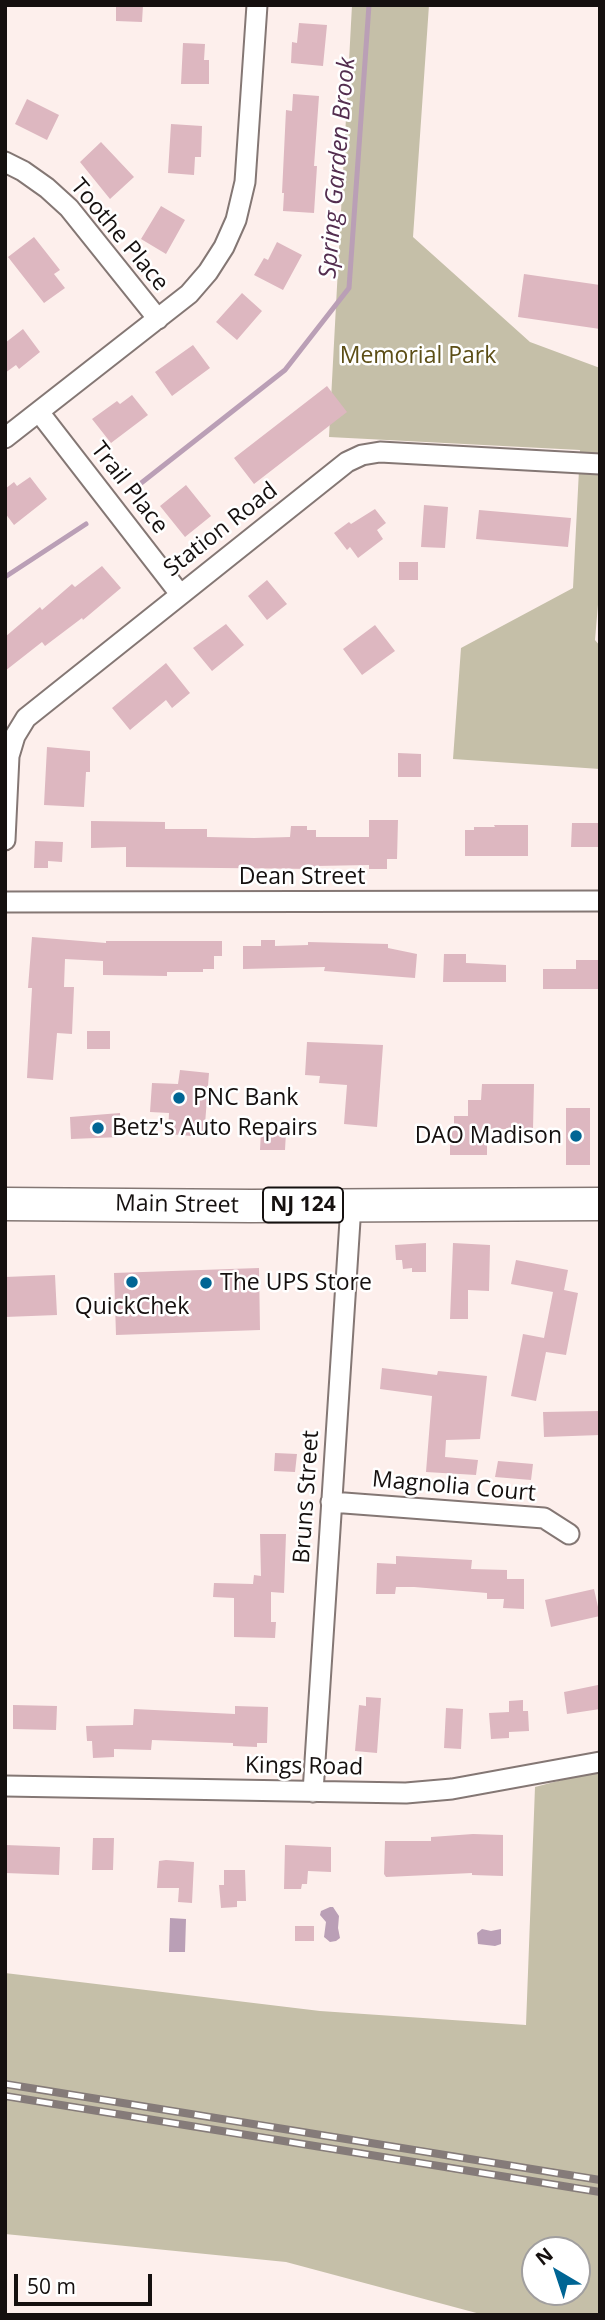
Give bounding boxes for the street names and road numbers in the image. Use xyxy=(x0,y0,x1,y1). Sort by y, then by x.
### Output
street label: Toothe Place xyxy=(64,173,174,297)
street label: Trail Place xyxy=(85,437,173,539)
street label: Station Road xyxy=(159,477,283,583)
street label: Dean Street xyxy=(239,863,365,891)
road number: NJ 124 xyxy=(263,1188,343,1222)
street label: Main Street xyxy=(115,1190,239,1220)
street label: Bruns Street xyxy=(289,1429,325,1565)
street label: Magnolia Court xyxy=(371,1466,537,1508)
street label: Kings Road xyxy=(245,1752,363,1782)

